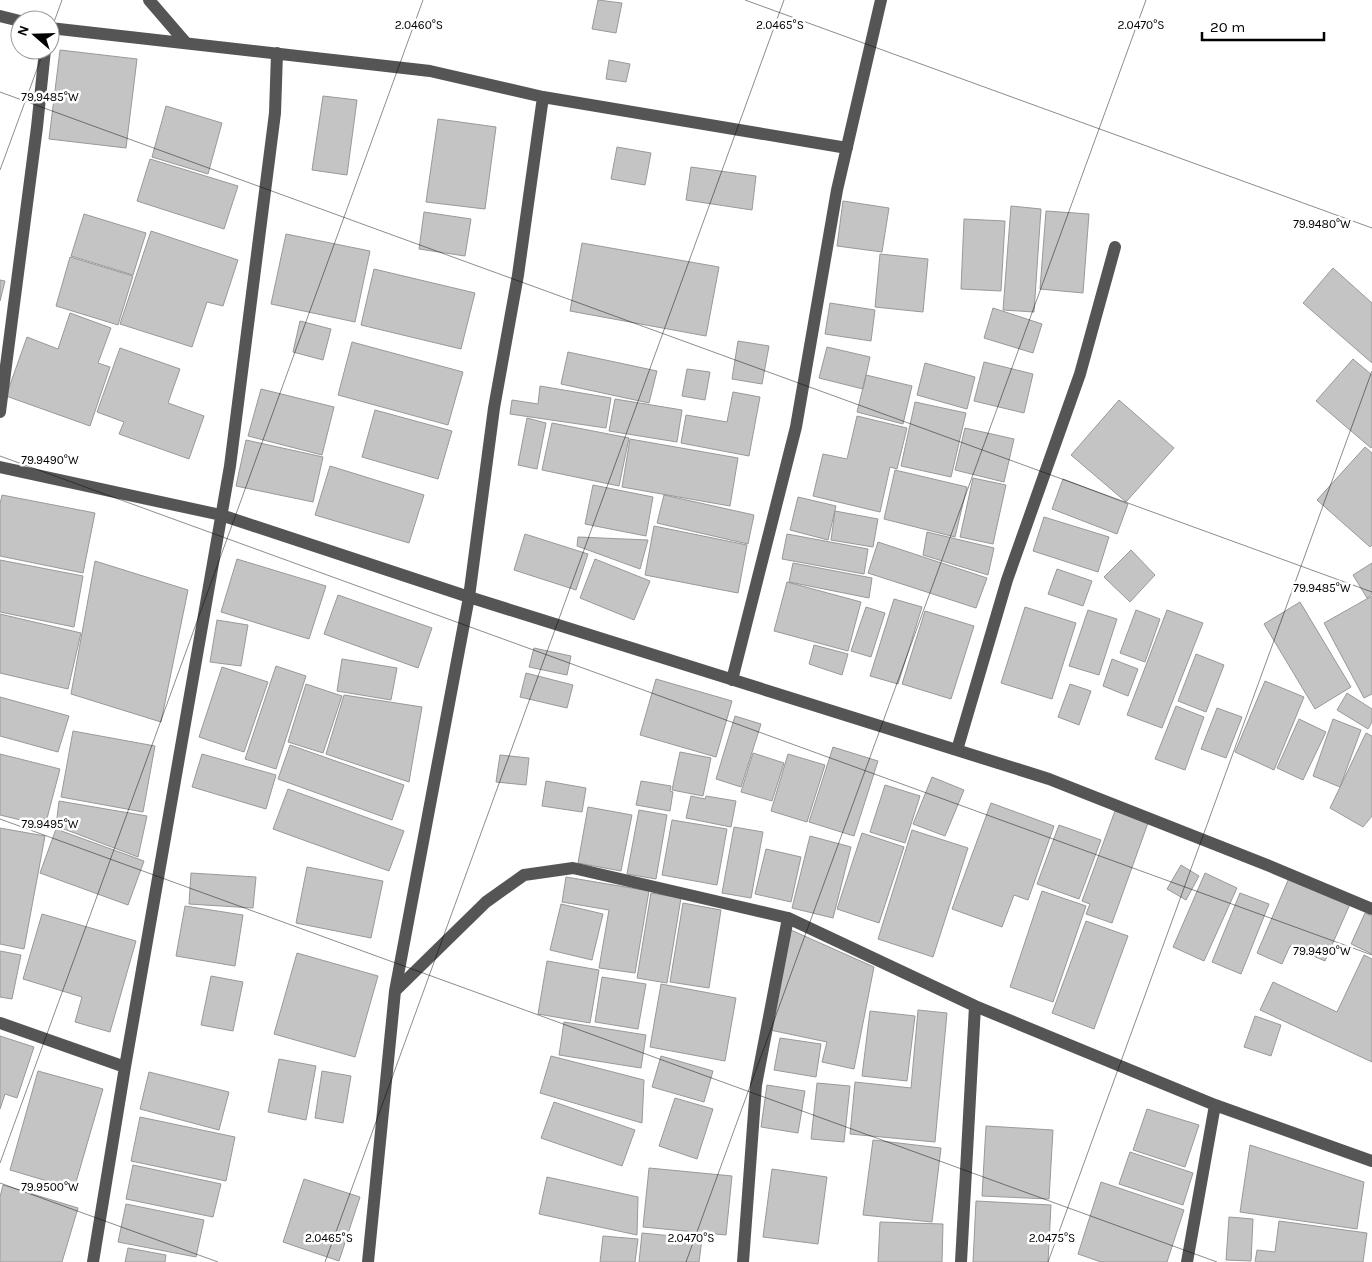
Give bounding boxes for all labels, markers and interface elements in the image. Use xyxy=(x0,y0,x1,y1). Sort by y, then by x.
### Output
north arrow xyxy=(10,10,60,60)
scale bar xyxy=(1202,10,1324,42)
text: 2.0460°S xyxy=(395,18,443,32)
text: 2.0465°S xyxy=(756,18,804,32)
text: 2.0470°S xyxy=(1117,18,1165,32)
text: 20 m xyxy=(1210,18,1245,36)
text: N xyxy=(14,23,33,38)
text: 79.9485°W xyxy=(21,90,79,104)
text: 79.9480°W xyxy=(1293,217,1351,231)
text: 79.9490°W xyxy=(21,453,79,467)
text: 79.9485°W xyxy=(1293,581,1351,595)
text: 79.9495°W xyxy=(22,817,79,831)
text: 79.9490°W xyxy=(1293,944,1351,958)
text: 79.9500°W xyxy=(21,1180,79,1194)
text: 2.0465°S xyxy=(305,1231,353,1245)
text: 2.0470°S xyxy=(667,1231,715,1245)
text: 2.0475°S xyxy=(1029,1231,1075,1245)

